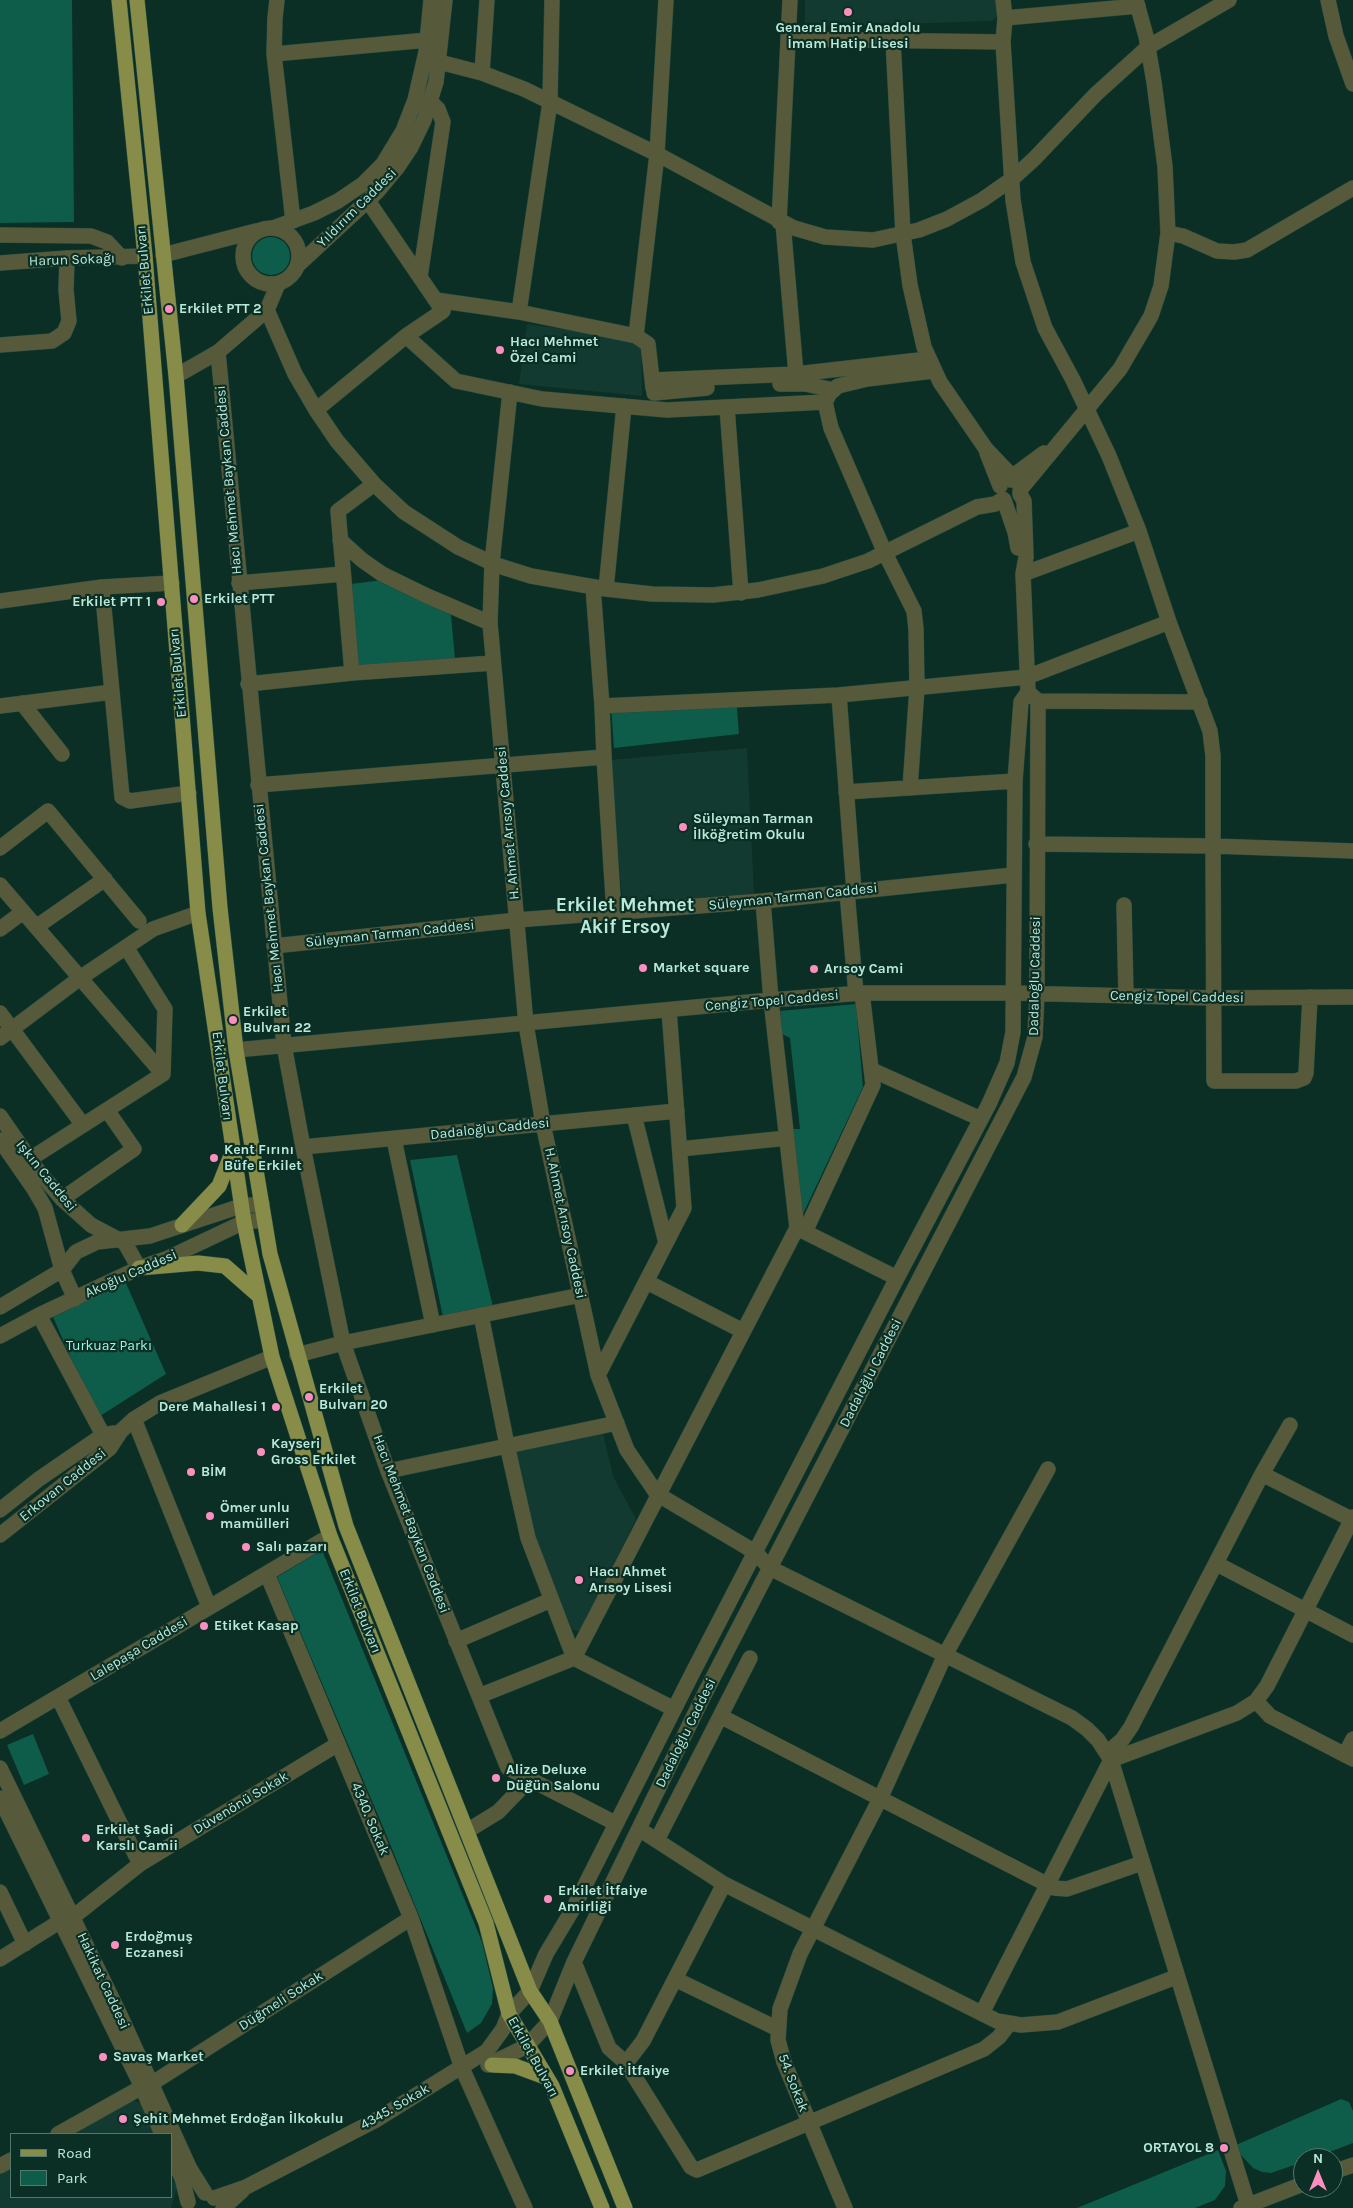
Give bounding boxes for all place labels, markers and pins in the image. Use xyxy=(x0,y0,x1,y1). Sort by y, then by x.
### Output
marker: General Emir Anadolu İmam Hatip Lisesi xyxy=(842,6,854,18)
place label: General Emir Anadolu İmam Hatip Lisesi xyxy=(776,20,920,52)
place label: Erkilet PTT 2 xyxy=(179,301,261,317)
marker: Erkilet PTT 2 xyxy=(163,303,175,315)
place label: Hacı Mehmet Özel Cami xyxy=(510,334,598,367)
marker: Hacı Mehmet Özel Cami xyxy=(494,344,506,356)
place label: Erkilet PTT xyxy=(204,591,274,607)
marker: Erkilet PTT xyxy=(188,593,200,605)
place label: Erkilet PTT 1 xyxy=(72,594,151,610)
marker: Erkilet PTT 1 xyxy=(155,596,167,608)
place label: Süleyman Tarman İlköğretim Okulu xyxy=(693,811,813,844)
marker: Süleyman Tarman İlköğretim Okulu xyxy=(677,821,689,833)
place label: Market square xyxy=(653,960,750,976)
place label: Arısoy Cami xyxy=(824,961,904,977)
marker: Market square xyxy=(637,962,649,974)
marker: Arısoy Cami xyxy=(808,963,820,975)
place label: Erkilet Bulvarı 22 xyxy=(243,1004,311,1036)
marker: Erkilet Bulvarı 22 xyxy=(227,1014,239,1026)
place label: Kent Fırını Büfe Erkilet xyxy=(224,1142,302,1174)
marker: Kent Fırını Büfe Erkilet xyxy=(208,1152,220,1164)
place label: Erkilet Bulvarı 20 xyxy=(319,1381,388,1414)
marker: Erkilet Bulvarı 20 xyxy=(303,1391,315,1403)
place label: Dere Mahallesi 1 xyxy=(159,1399,266,1415)
marker: Dere Mahallesi 1 xyxy=(270,1401,282,1413)
place label: Kayseri Gross Erkilet xyxy=(271,1436,356,1468)
marker: Kayseri Gross Erkilet xyxy=(255,1446,267,1458)
place label: BİM xyxy=(201,1464,227,1480)
marker: BİM xyxy=(185,1466,197,1478)
place label: Ömer unlu mamülleri xyxy=(220,1500,290,1532)
marker: Ömer unlu mamülleri xyxy=(204,1510,216,1522)
place label: Salı pazarı xyxy=(256,1539,327,1555)
marker: Salı pazarı xyxy=(240,1541,252,1553)
place label: Hacı Ahmet Arısoy Lisesi xyxy=(589,1564,672,1596)
marker: Hacı Ahmet Arısoy Lisesi xyxy=(573,1574,585,1586)
place label: Etiket Kasap xyxy=(214,1618,299,1634)
marker: Etiket Kasap xyxy=(198,1620,210,1632)
place label: Alize Deluxe Düğün Salonu xyxy=(506,1762,600,1794)
marker: Alize Deluxe Düğün Salonu xyxy=(490,1772,502,1784)
place label: Erkilet Şadi Karslı Camii xyxy=(96,1822,178,1854)
marker: Erkilet Şadi Karslı Camii xyxy=(80,1832,92,1844)
place label: Erkilet İtfaiye Amirliği xyxy=(558,1883,648,1915)
marker: Erkilet İtfaiye Amirliği xyxy=(542,1893,554,1905)
place label: Erdoğmuş Eczanesi xyxy=(125,1929,193,1961)
marker: Erdoğmuş Eczanesi xyxy=(109,1939,121,1951)
place label: Savaş Market xyxy=(113,2049,204,2065)
marker: Savaş Market xyxy=(97,2051,109,2063)
place label: Erkilet İtfaiye xyxy=(580,2063,670,2079)
marker: Erkilet İtfaiye xyxy=(564,2065,576,2077)
place label: Şehit Mehmet Erdoğan İlkokulu xyxy=(133,2111,344,2127)
marker: Şehit Mehmet Erdoğan İlkokulu xyxy=(117,2113,129,2125)
place label: ORTAYOL 8 xyxy=(1143,2140,1214,2156)
marker: ORTAYOL 8 xyxy=(1218,2142,1230,2154)

